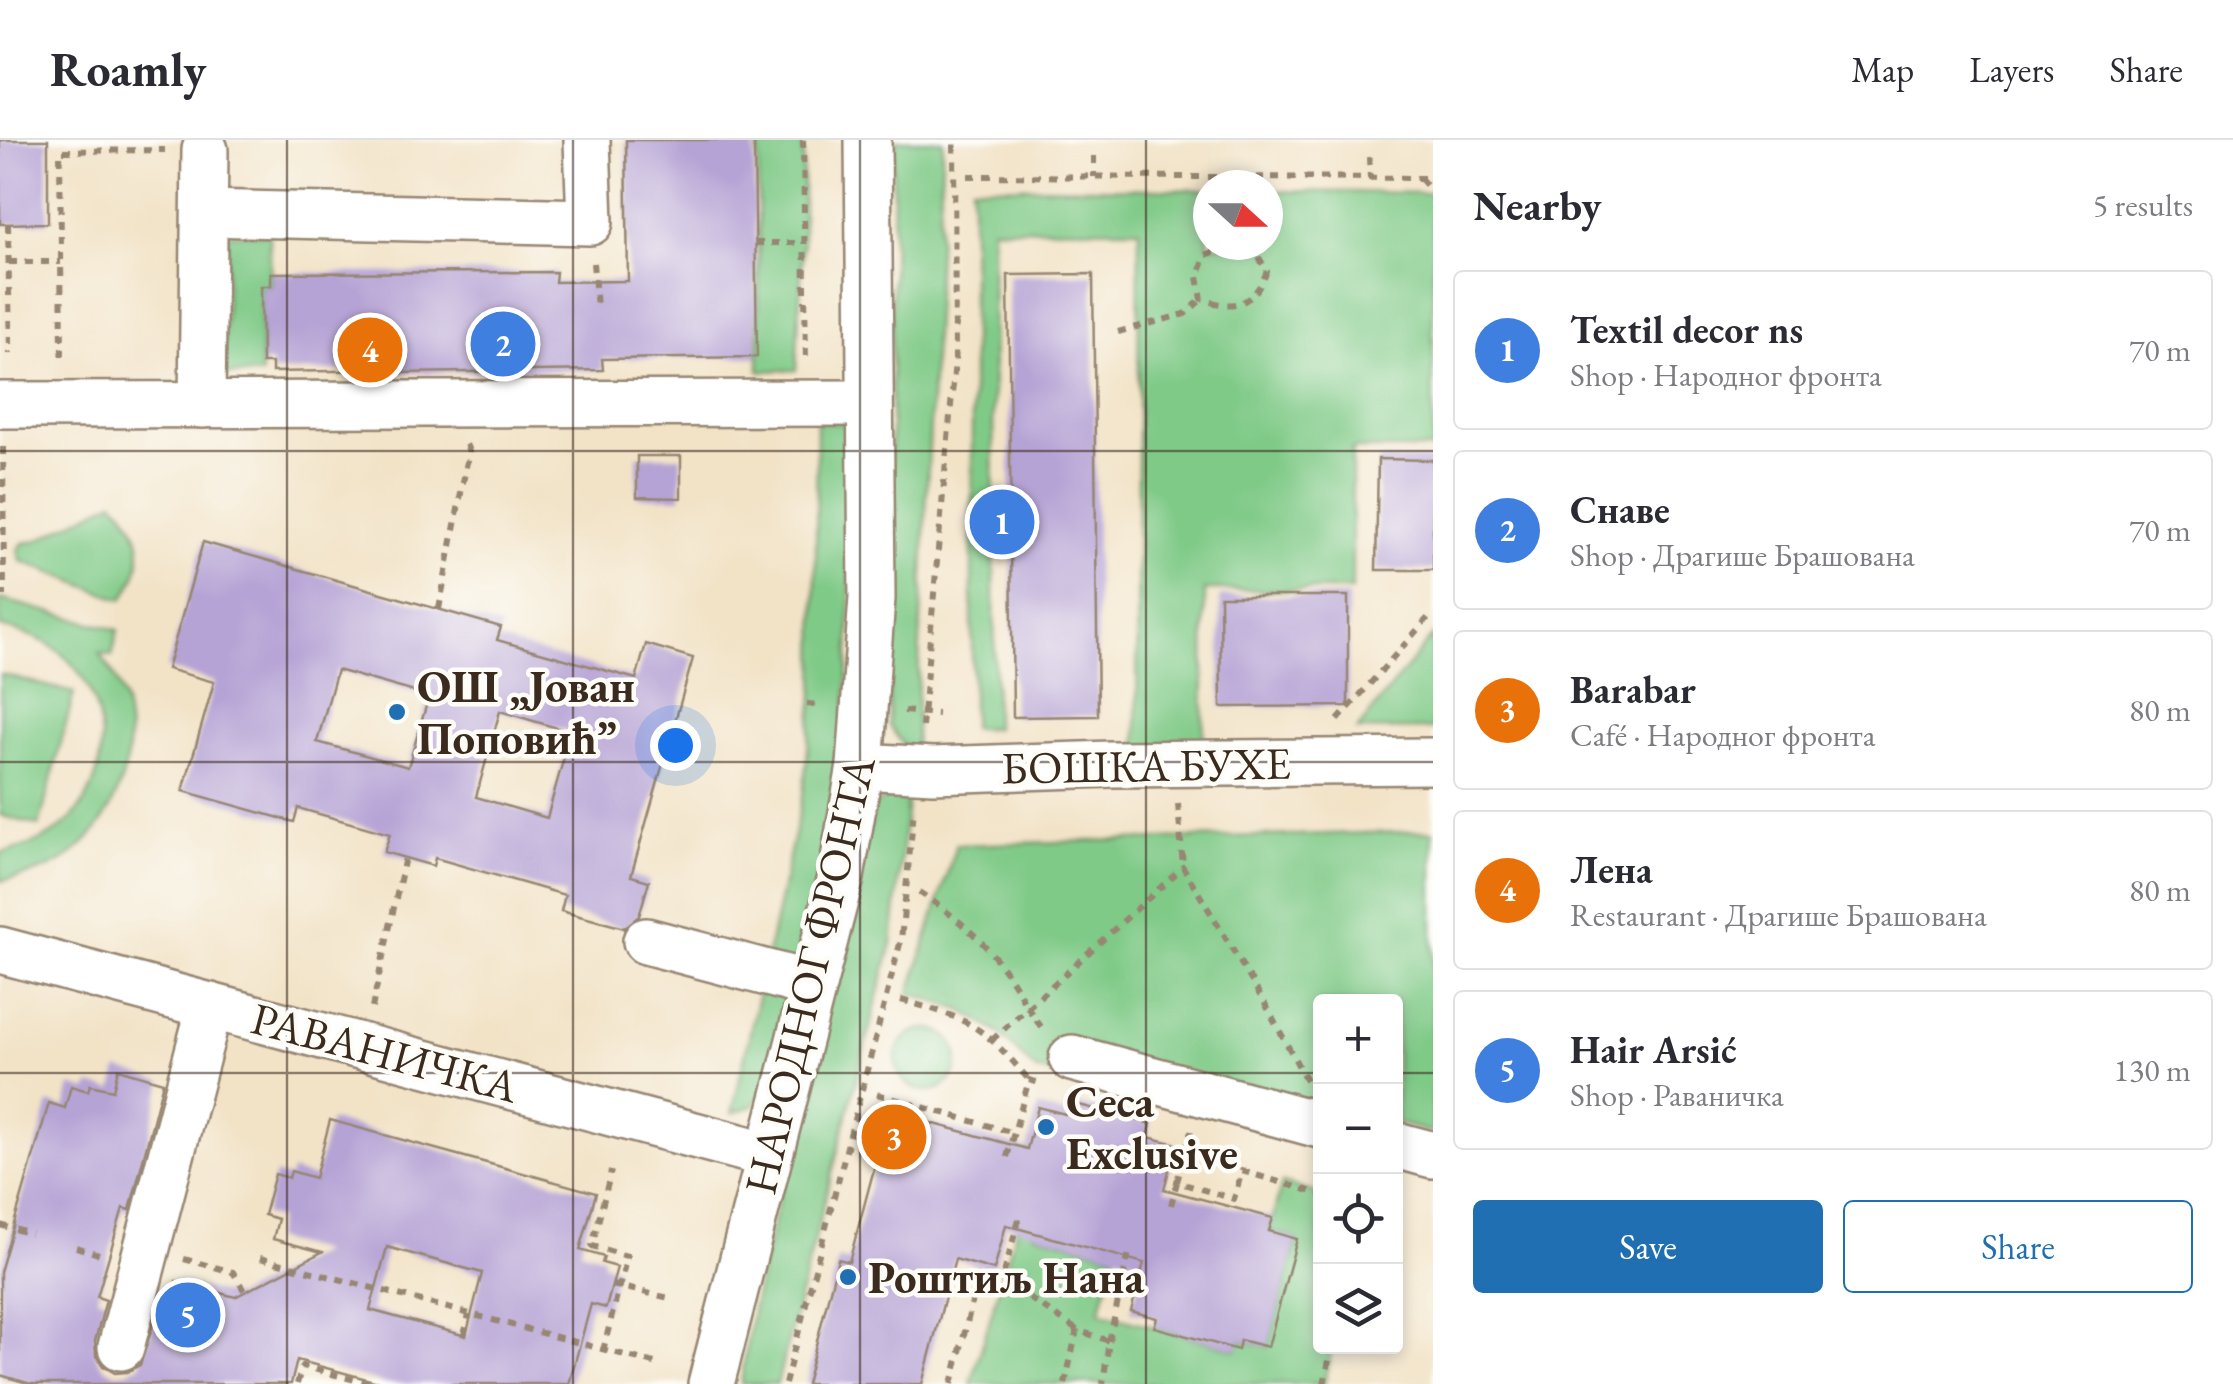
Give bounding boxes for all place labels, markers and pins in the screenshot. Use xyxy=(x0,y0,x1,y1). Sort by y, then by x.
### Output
pin: 2 xyxy=(470,306,536,382)
pin: 4 xyxy=(338,312,402,388)
pin: 1 xyxy=(970,484,1034,560)
place label: ОШ „Јован Поповић” xyxy=(417,657,635,767)
marker: ОШ „Јован Поповић” xyxy=(386,701,408,723)
place label: Ceca Exclusive xyxy=(1066,1072,1238,1182)
pin: 3 xyxy=(862,1100,926,1174)
marker: Ceca Exclusive xyxy=(1035,1116,1057,1138)
place label: Роштиљ Нана xyxy=(868,1248,1144,1306)
marker: Роштиљ Нана xyxy=(837,1266,859,1288)
pin: 5 xyxy=(156,1278,220,1352)

